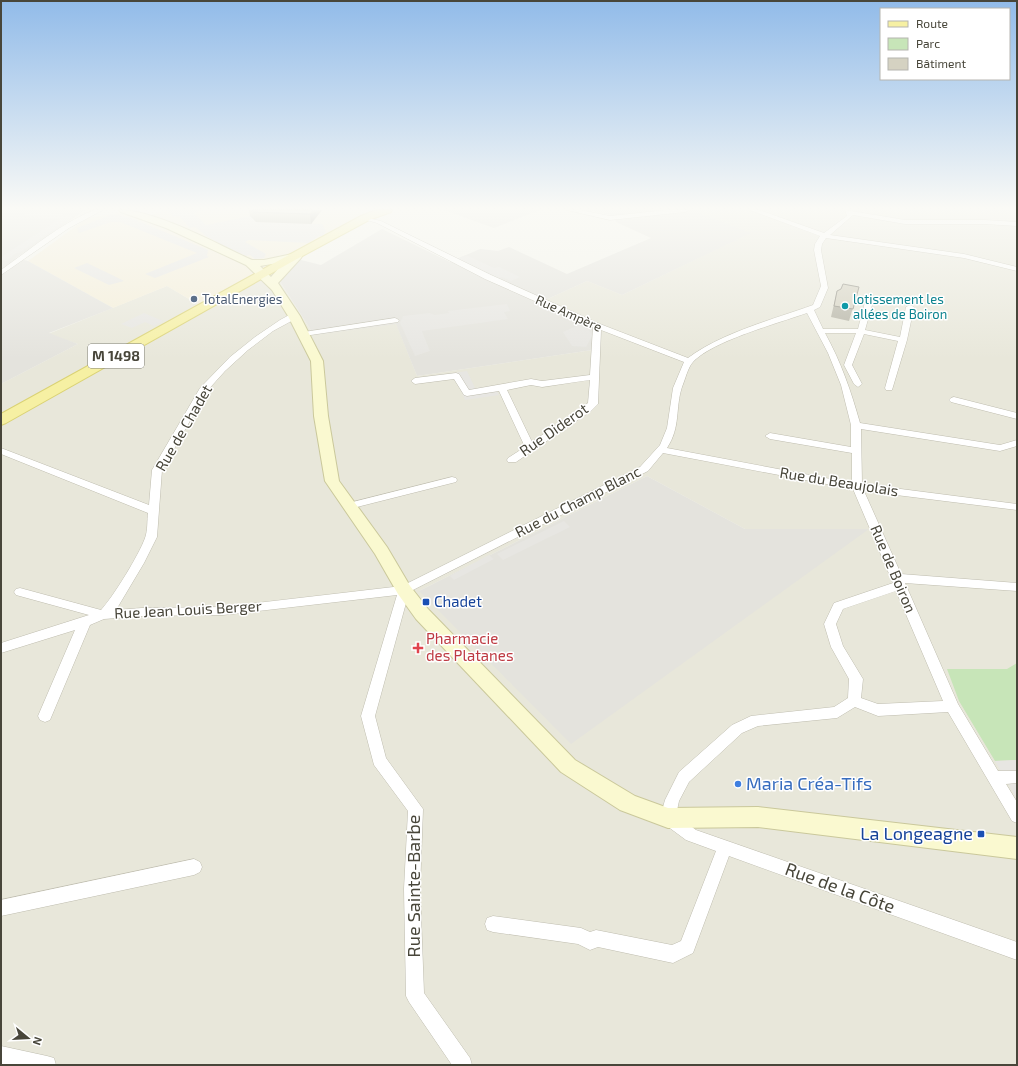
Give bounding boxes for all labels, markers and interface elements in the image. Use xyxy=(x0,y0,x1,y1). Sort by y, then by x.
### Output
legend xyxy=(880,8,1010,80)
text: Route xyxy=(916,16,948,30)
text: Parc xyxy=(916,36,940,50)
text: Bâtiment xyxy=(916,56,967,70)
place label: TotalEnergies xyxy=(202,291,282,307)
street label: Rue Ampère xyxy=(533,291,605,335)
place label: lotissement les allées de Boiron xyxy=(853,291,947,322)
marker: TotalEnergies xyxy=(189,294,199,304)
marker: lotissement les allées de Boiron xyxy=(840,301,850,311)
road number: M 1498 xyxy=(88,344,144,368)
street label: Rue de Chadet xyxy=(151,381,215,474)
street label: Rue Diderot xyxy=(516,399,591,459)
street label: Rue du Champ Blanc xyxy=(512,462,643,541)
street label: Rue du Beaujolais xyxy=(778,463,900,500)
street label: Rue de Boiron xyxy=(867,522,921,615)
place label: Chadet xyxy=(434,592,482,610)
street label: Rue Jean Louis Berger xyxy=(114,596,262,622)
marker: Chadet xyxy=(421,597,431,607)
place label: Pharmacie des Platanes xyxy=(426,629,514,664)
marker: Pharmacie des Platanes xyxy=(413,643,423,653)
place label: Maria Créa-Tifs xyxy=(746,772,872,794)
marker: Maria Créa-Tifs xyxy=(733,779,743,789)
street label: Rue Sainte-Barbe xyxy=(402,815,424,957)
place label: La Longeagne xyxy=(860,822,973,844)
marker: La Longeagne xyxy=(976,829,986,839)
street label: Rue de la Côte xyxy=(782,857,898,917)
north arrow xyxy=(8,1018,48,1058)
text: N xyxy=(31,1035,45,1047)

